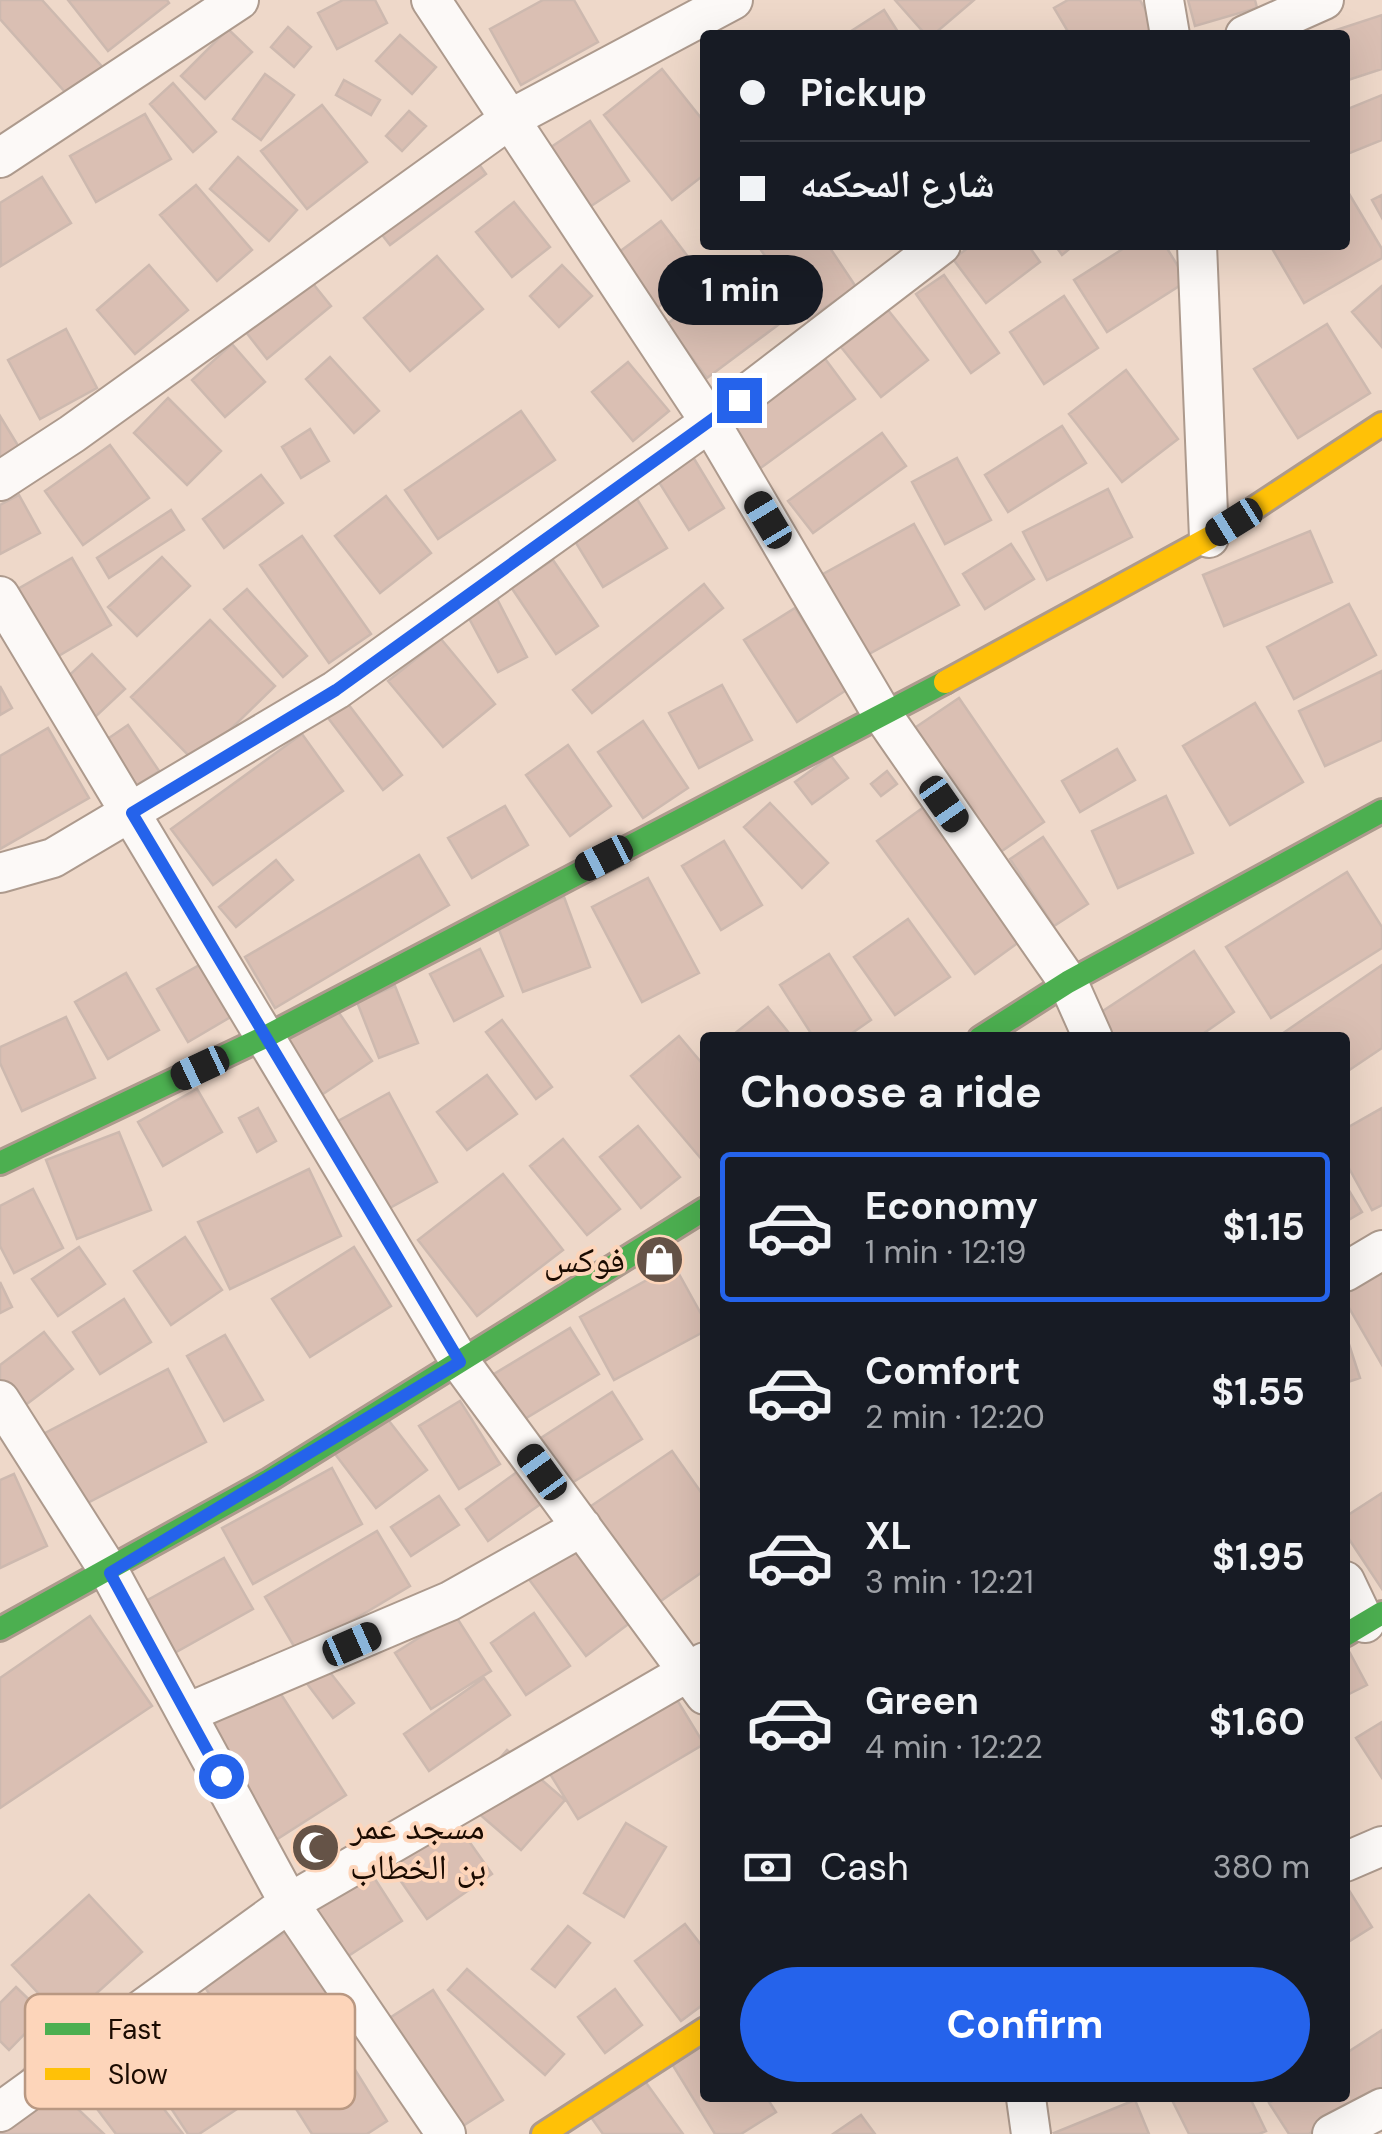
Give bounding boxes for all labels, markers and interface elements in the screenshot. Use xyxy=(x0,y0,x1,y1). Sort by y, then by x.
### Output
text: Pickup xyxy=(800,68,927,118)
text: شارع المحكمه xyxy=(800,159,995,209)
callout: 1 min xyxy=(656,255,822,325)
text: 1 min xyxy=(702,269,779,311)
route end xyxy=(717,378,762,423)
car xyxy=(740,487,796,553)
car xyxy=(1201,493,1267,551)
car xyxy=(915,771,973,837)
car xyxy=(570,831,638,885)
car xyxy=(166,1042,234,1094)
text: Choose a ride xyxy=(740,1062,1042,1121)
text: Economy xyxy=(865,1181,1038,1231)
icon: car xyxy=(745,1182,835,1272)
text: $1.15 xyxy=(1222,1202,1305,1252)
text: 1 min · 12:19 xyxy=(865,1231,1026,1273)
shop icon: فوكس xyxy=(634,1234,686,1286)
place label: فوكس xyxy=(544,1237,625,1283)
text: Comfort xyxy=(865,1346,1021,1396)
icon: car xyxy=(745,1347,835,1437)
text: $1.55 xyxy=(1211,1367,1305,1417)
text: 2 min · 12:20 xyxy=(865,1396,1045,1438)
car xyxy=(512,1439,572,1505)
text: XL xyxy=(865,1511,912,1561)
icon: car xyxy=(745,1512,835,1602)
text: $1.95 xyxy=(1212,1532,1305,1582)
text: 3 min · 12:21 xyxy=(865,1561,1034,1603)
car xyxy=(318,1618,386,1670)
text: Green xyxy=(865,1676,979,1726)
icon: car xyxy=(745,1677,835,1767)
text: $1.60 xyxy=(1209,1697,1305,1747)
text: 4 min · 12:22 xyxy=(865,1726,1043,1768)
route start xyxy=(199,1754,244,1799)
place label: مسجد عمر بن الخطاب xyxy=(349,1804,486,1890)
mosque icon: مسجد عمر بن الخطاب xyxy=(289,1821,341,1873)
icon: cash xyxy=(740,1840,795,1895)
text: Cash xyxy=(820,1842,909,1892)
text: 380 m xyxy=(1213,1846,1310,1888)
button: Confirm xyxy=(740,1967,1310,2082)
legend xyxy=(25,1994,355,2109)
text: Fast xyxy=(108,2011,162,2048)
text: Slow xyxy=(108,2056,168,2093)

